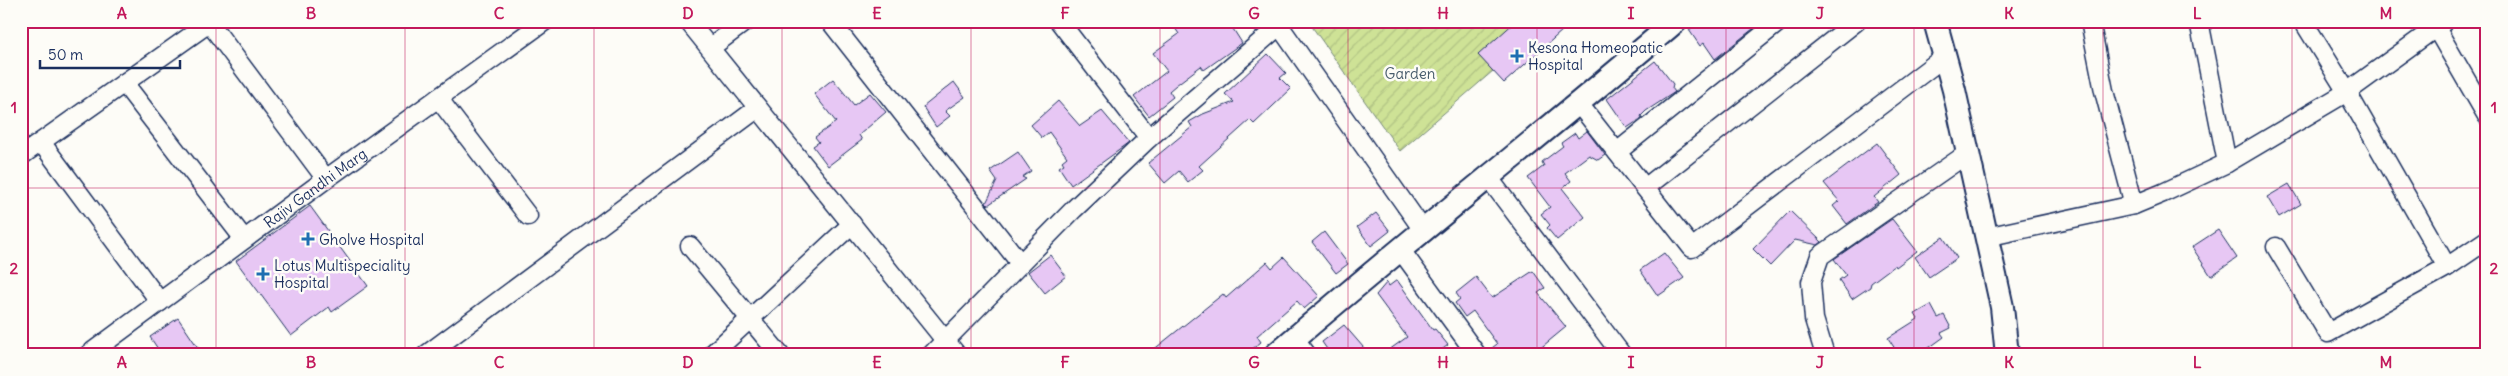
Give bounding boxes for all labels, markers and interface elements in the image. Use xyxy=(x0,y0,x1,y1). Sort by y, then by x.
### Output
text: A xyxy=(117,3,127,23)
text: B xyxy=(306,3,317,23)
text: C xyxy=(494,3,505,23)
text: D xyxy=(682,3,694,23)
text: E xyxy=(872,3,882,23)
text: F xyxy=(1060,3,1070,23)
text: G xyxy=(1248,3,1260,23)
text: H xyxy=(1437,3,1449,23)
text: I xyxy=(1628,3,1635,23)
text: J xyxy=(1816,3,1825,23)
text: K xyxy=(2004,3,2014,23)
text: L xyxy=(2193,3,2202,23)
text: M xyxy=(2380,3,2393,23)
scale bar xyxy=(40,38,180,70)
place label: Kesona Homeopatic Hospital xyxy=(1528,38,1663,74)
text: 50 m xyxy=(48,45,83,64)
marker: Kesona Homeopatic Hospital xyxy=(1510,49,1524,63)
park label: Garden xyxy=(1385,64,1436,83)
text: 1 xyxy=(11,97,17,117)
text: 1 xyxy=(2491,97,2497,117)
street label: Rajiv Gandhi Marg xyxy=(260,143,370,232)
place label: Gholve Hospital xyxy=(319,230,424,249)
marker: Gholve Hospital xyxy=(301,232,315,246)
place label: Lotus Multispeciality Hospital xyxy=(274,256,410,292)
text: 2 xyxy=(10,258,19,278)
text: 2 xyxy=(2490,258,2499,278)
marker: Lotus Multispeciality Hospital xyxy=(256,267,270,281)
text: A xyxy=(117,352,127,372)
text: B xyxy=(306,352,317,372)
text: C xyxy=(494,352,505,372)
text: D xyxy=(682,352,694,372)
text: E xyxy=(872,352,882,372)
text: F xyxy=(1060,352,1070,372)
text: G xyxy=(1248,352,1260,372)
text: H xyxy=(1437,352,1449,372)
text: I xyxy=(1628,352,1635,372)
text: J xyxy=(1816,352,1825,372)
text: K xyxy=(2004,352,2014,372)
text: L xyxy=(2193,352,2202,372)
text: M xyxy=(2380,352,2393,372)

